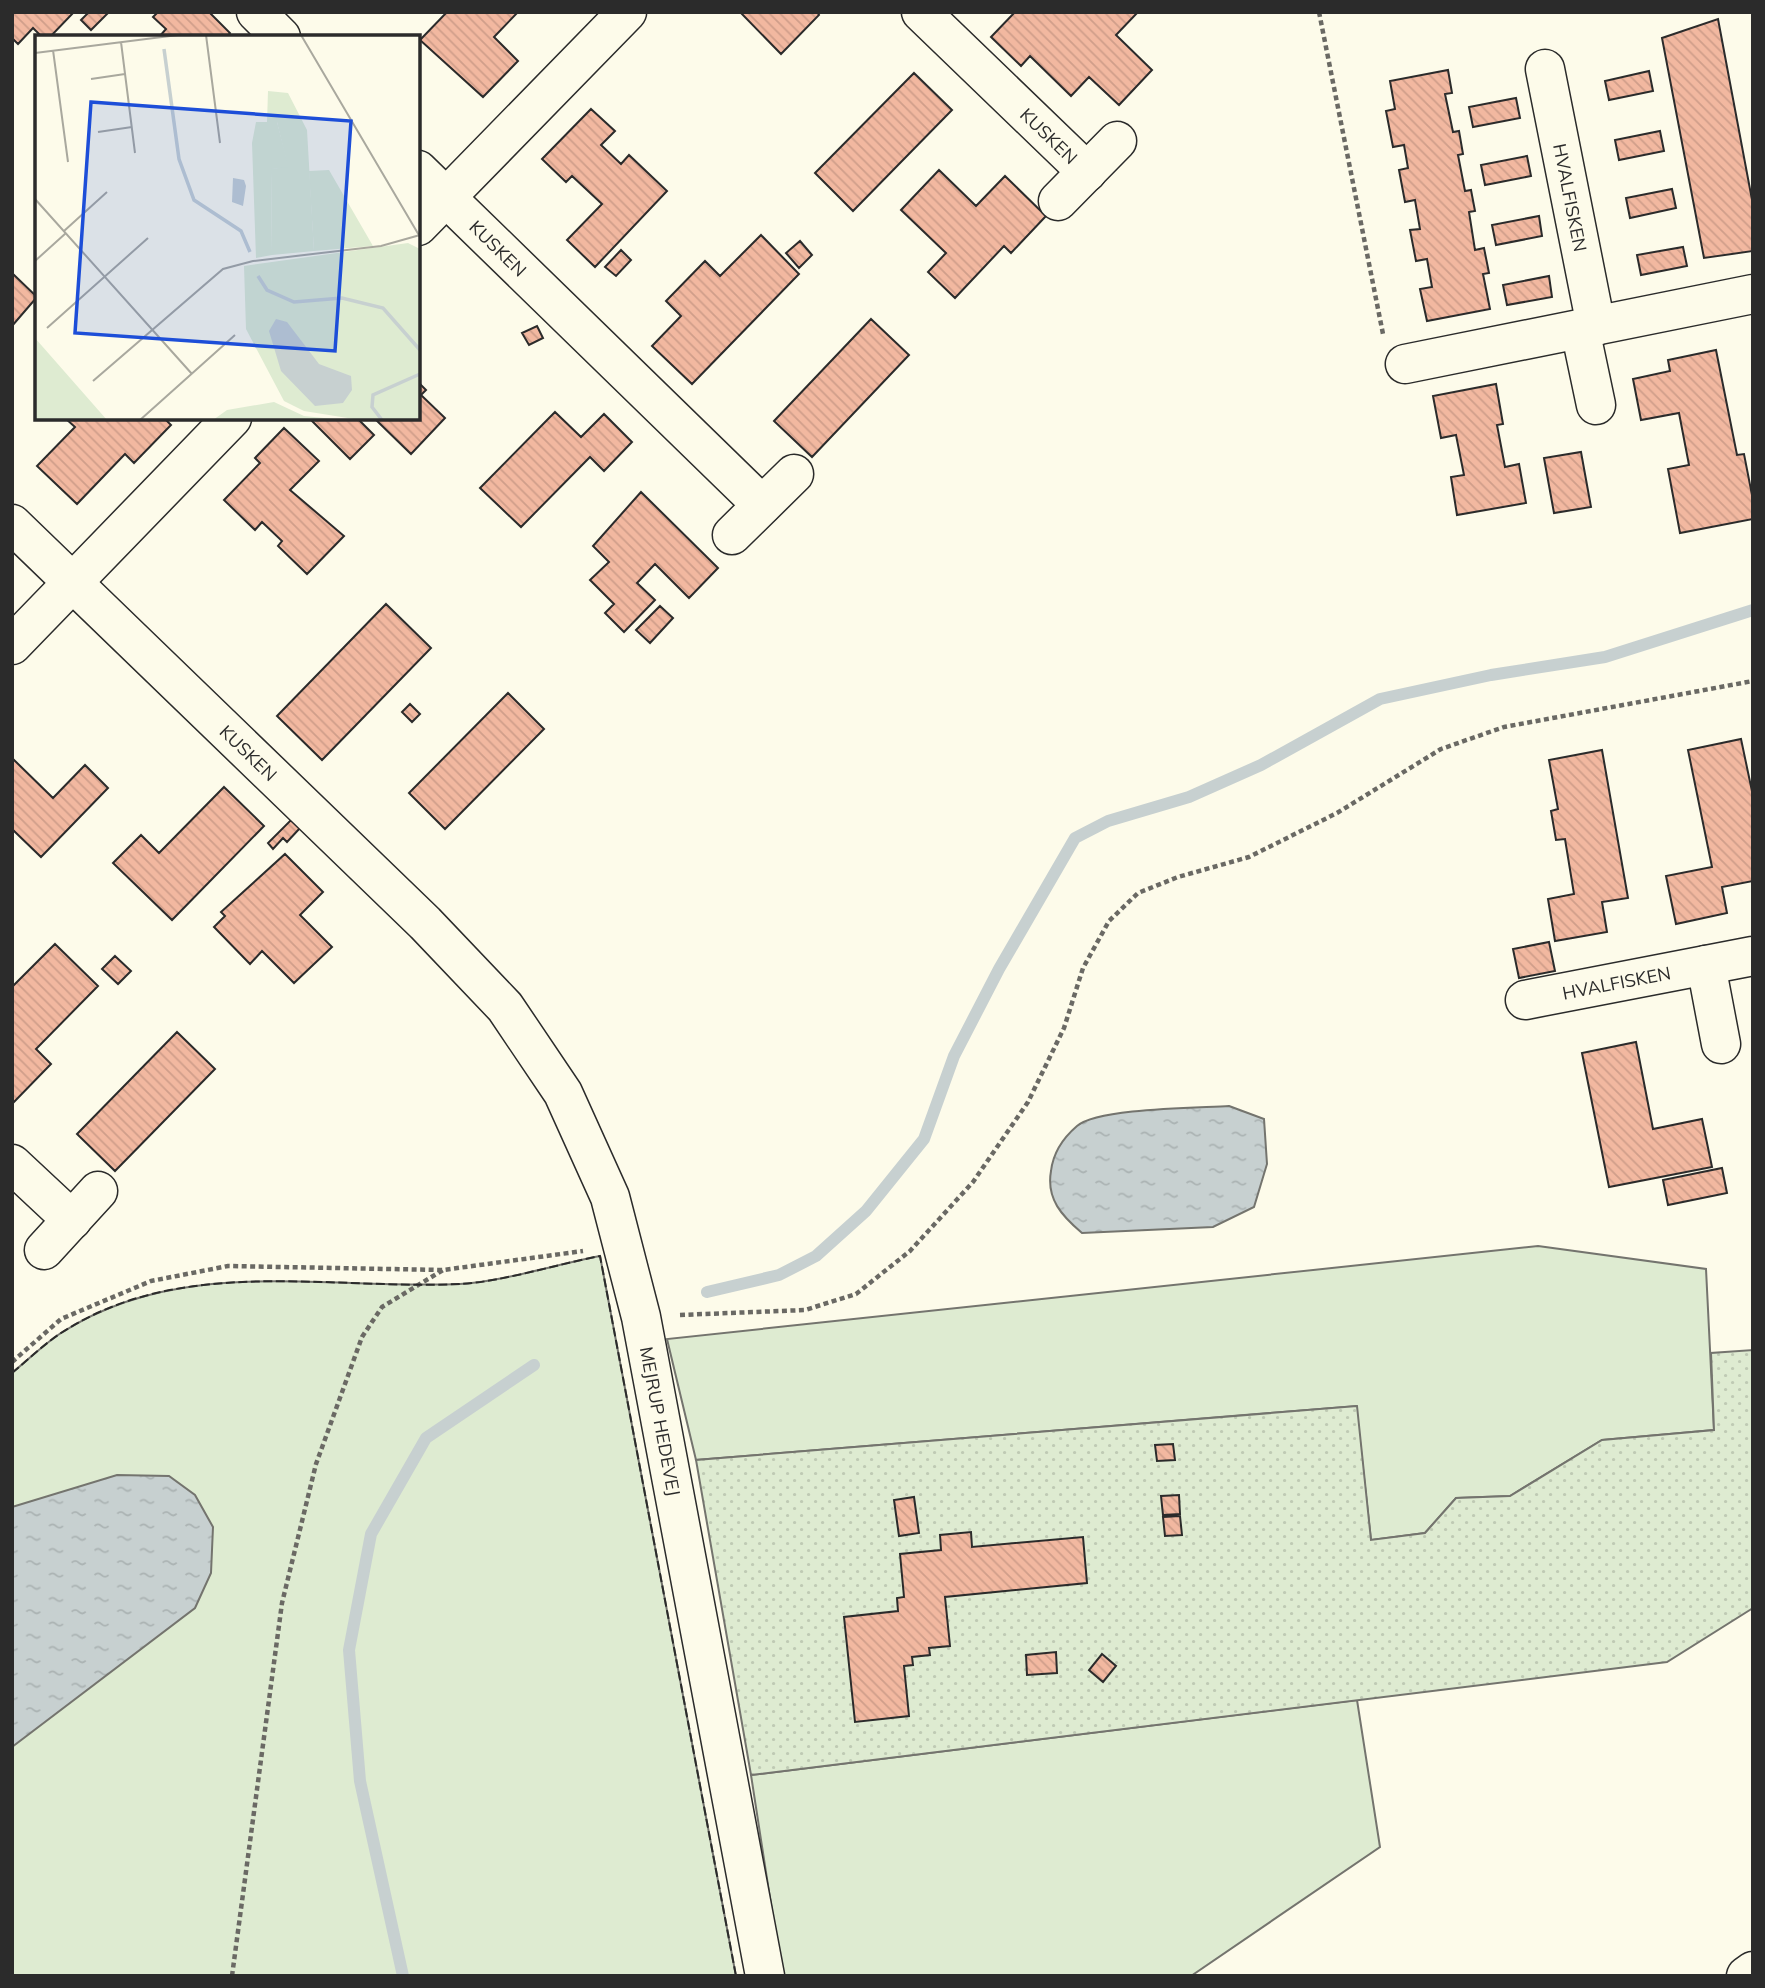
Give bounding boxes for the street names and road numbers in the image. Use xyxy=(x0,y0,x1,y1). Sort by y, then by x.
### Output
street label: KUSKEN xyxy=(1016,103,1083,168)
street label: HVALFISKEN xyxy=(1549,141,1592,254)
street label: KUSKEN xyxy=(465,215,532,281)
street label: KUSKEN xyxy=(215,720,282,786)
street label: HVALFISKEN xyxy=(1560,961,1672,1004)
street label: MEJRUP HEDEVEJ xyxy=(635,1345,686,1498)

